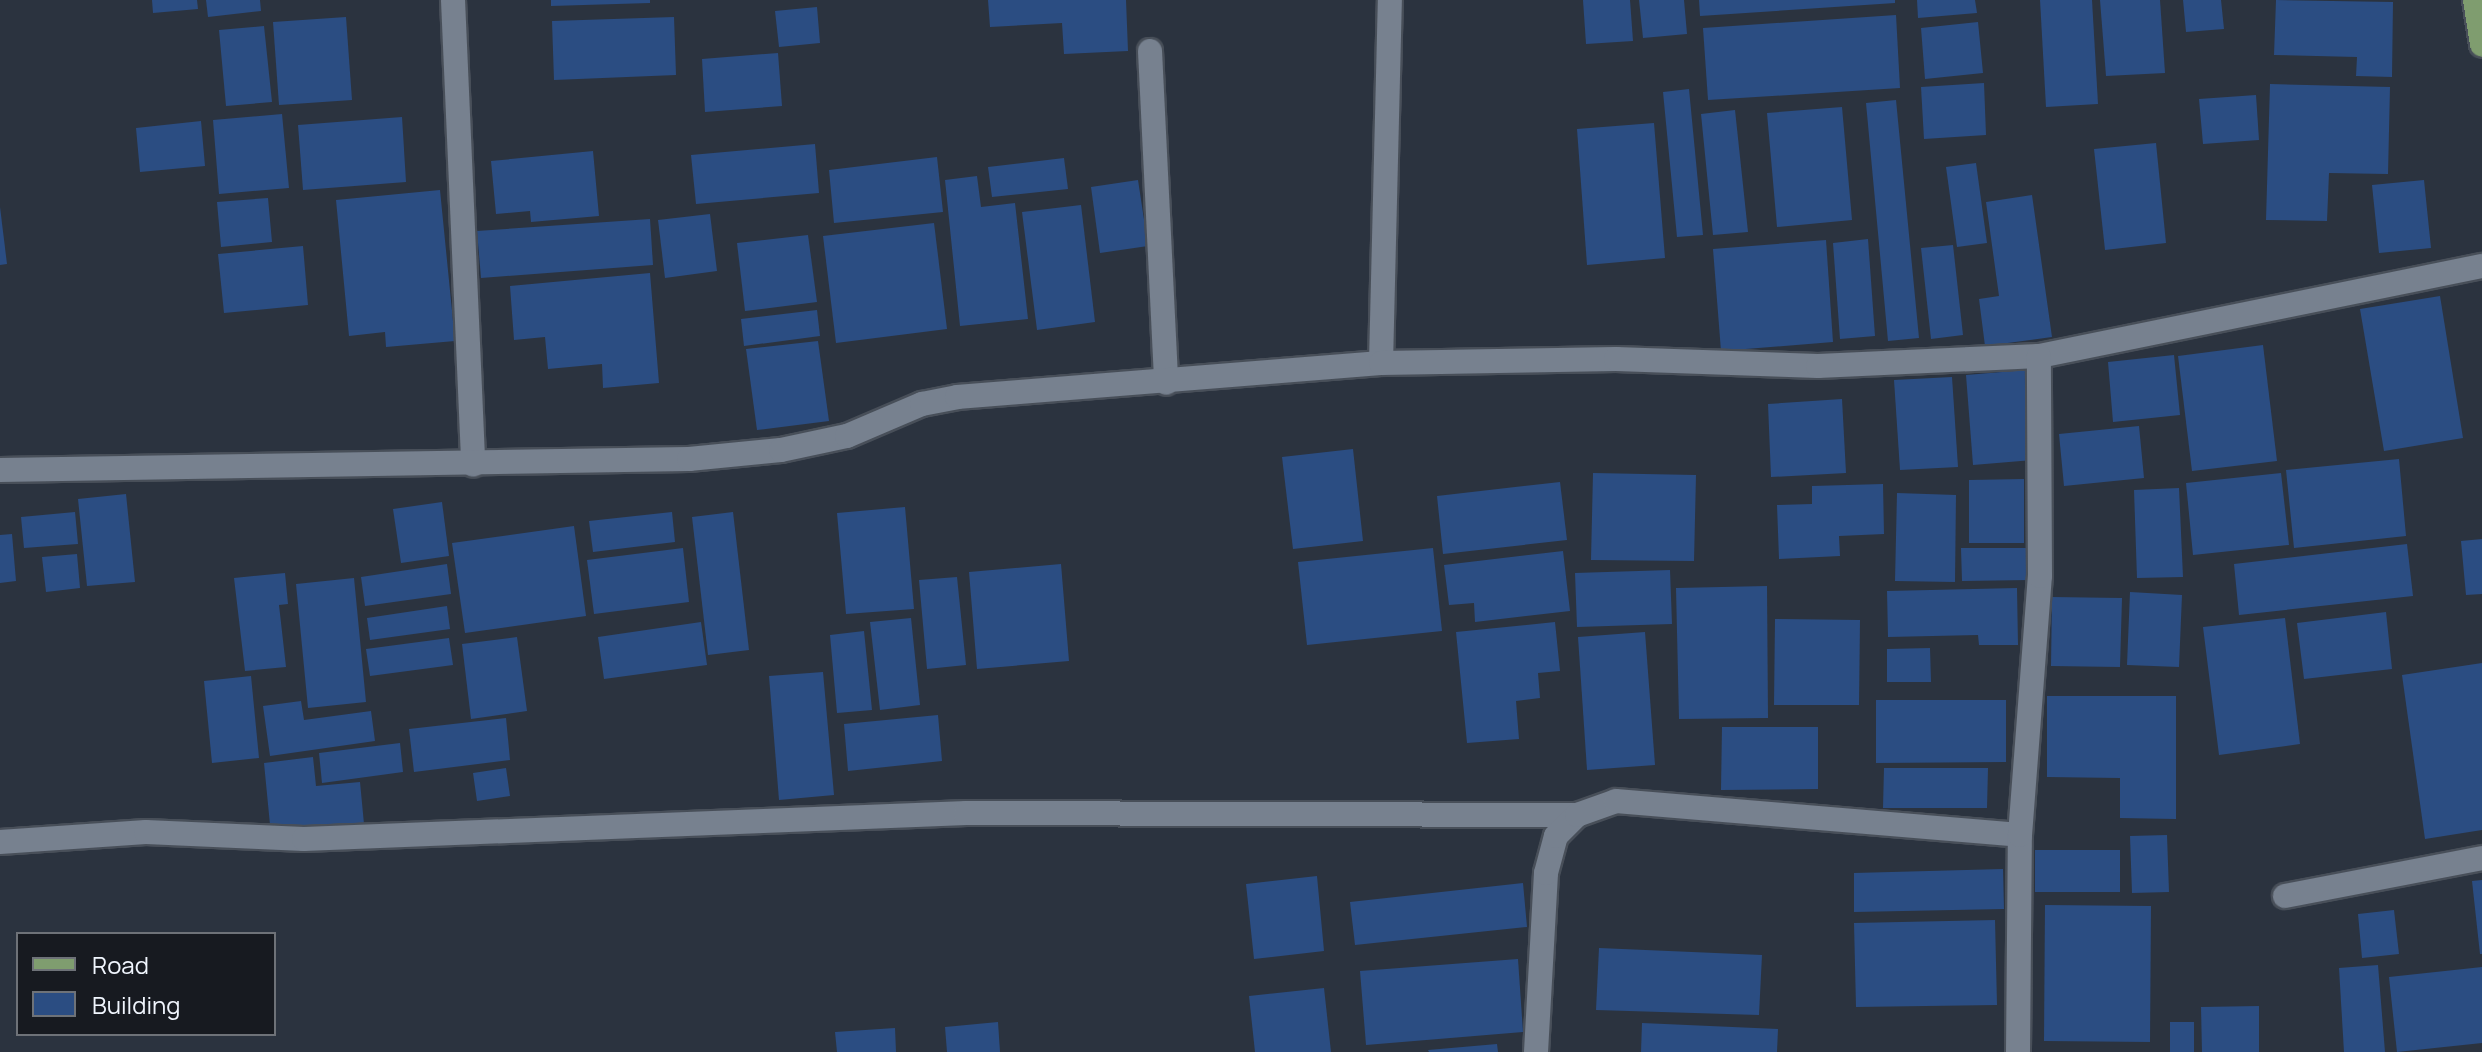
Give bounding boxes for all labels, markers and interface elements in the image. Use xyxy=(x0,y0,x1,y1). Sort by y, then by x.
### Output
legend xyxy=(16,932,276,1036)
text: Road xyxy=(92,948,149,981)
text: Building xyxy=(92,988,180,1021)

